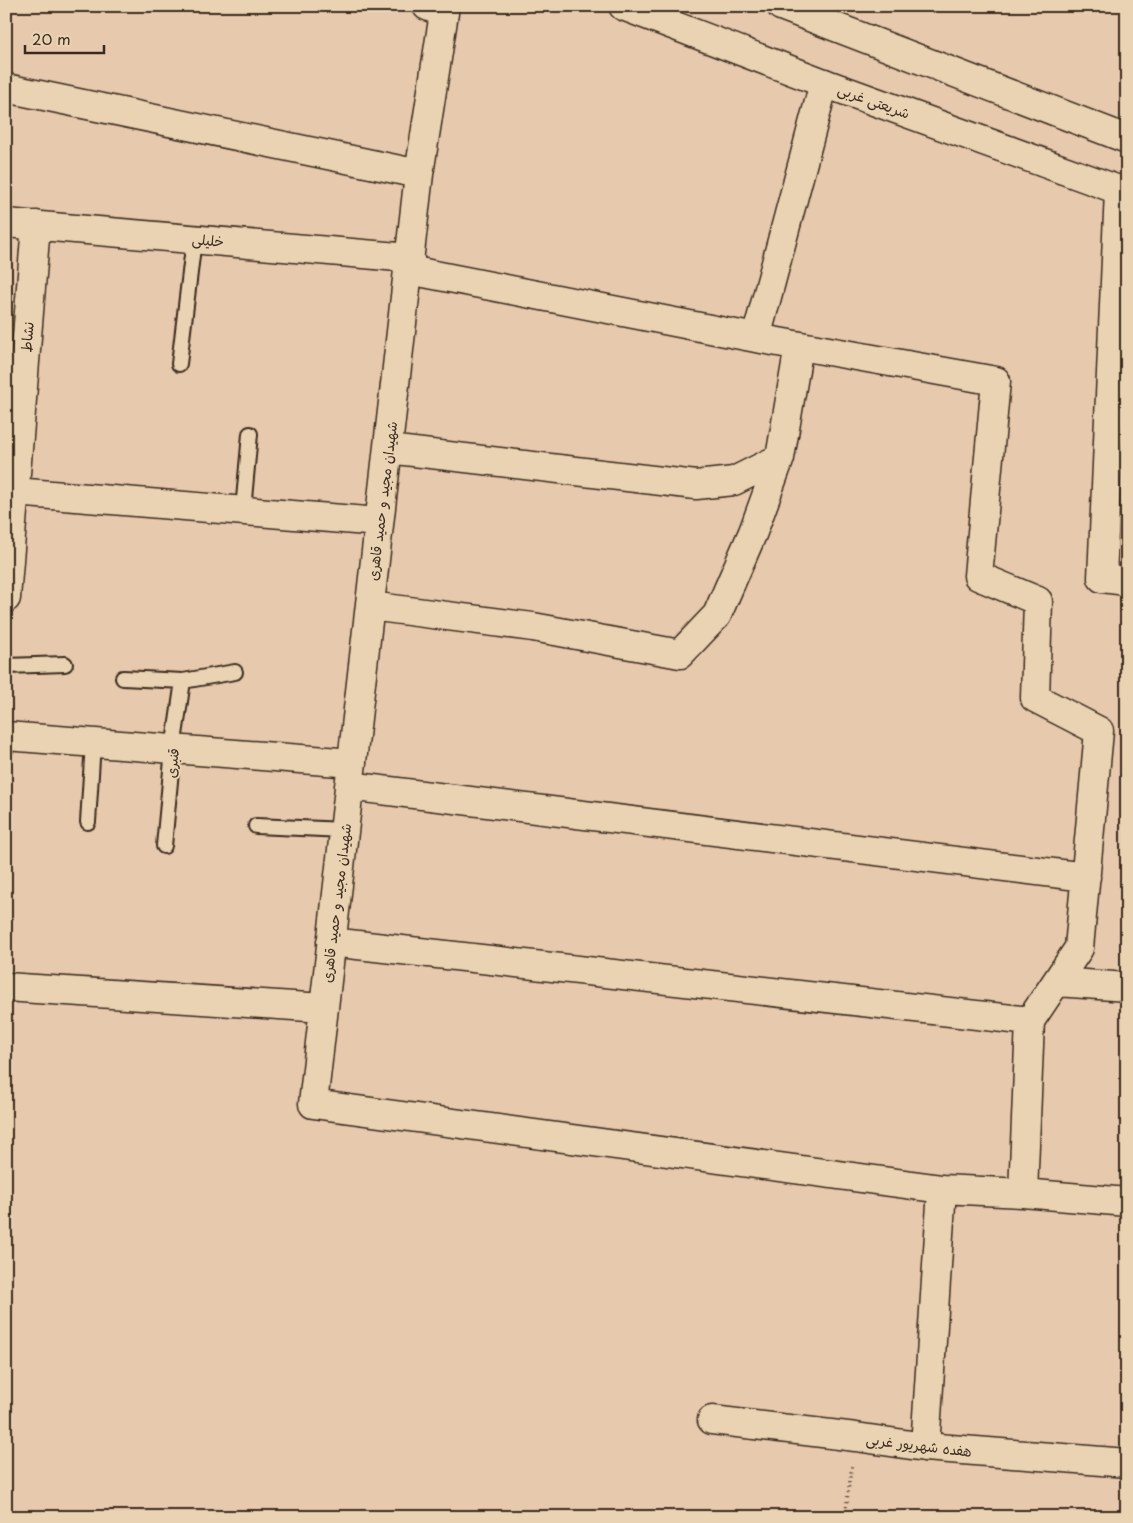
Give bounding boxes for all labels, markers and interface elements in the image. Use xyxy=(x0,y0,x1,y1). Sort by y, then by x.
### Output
scale bar xyxy=(25,22,104,54)
text: 20 m xyxy=(32,27,71,50)
street label: شریعتی غربی xyxy=(835,78,913,124)
street label: خلیلی xyxy=(191,228,225,252)
street label: نشاط xyxy=(15,321,39,353)
street label: شهیدان مجید و حمید قاهری xyxy=(362,420,402,582)
street label: قنبری xyxy=(160,747,184,779)
street label: شهیدان مجید و حمید قاهری xyxy=(316,822,356,984)
street label: هفده شهریور غربی xyxy=(865,1428,973,1462)

